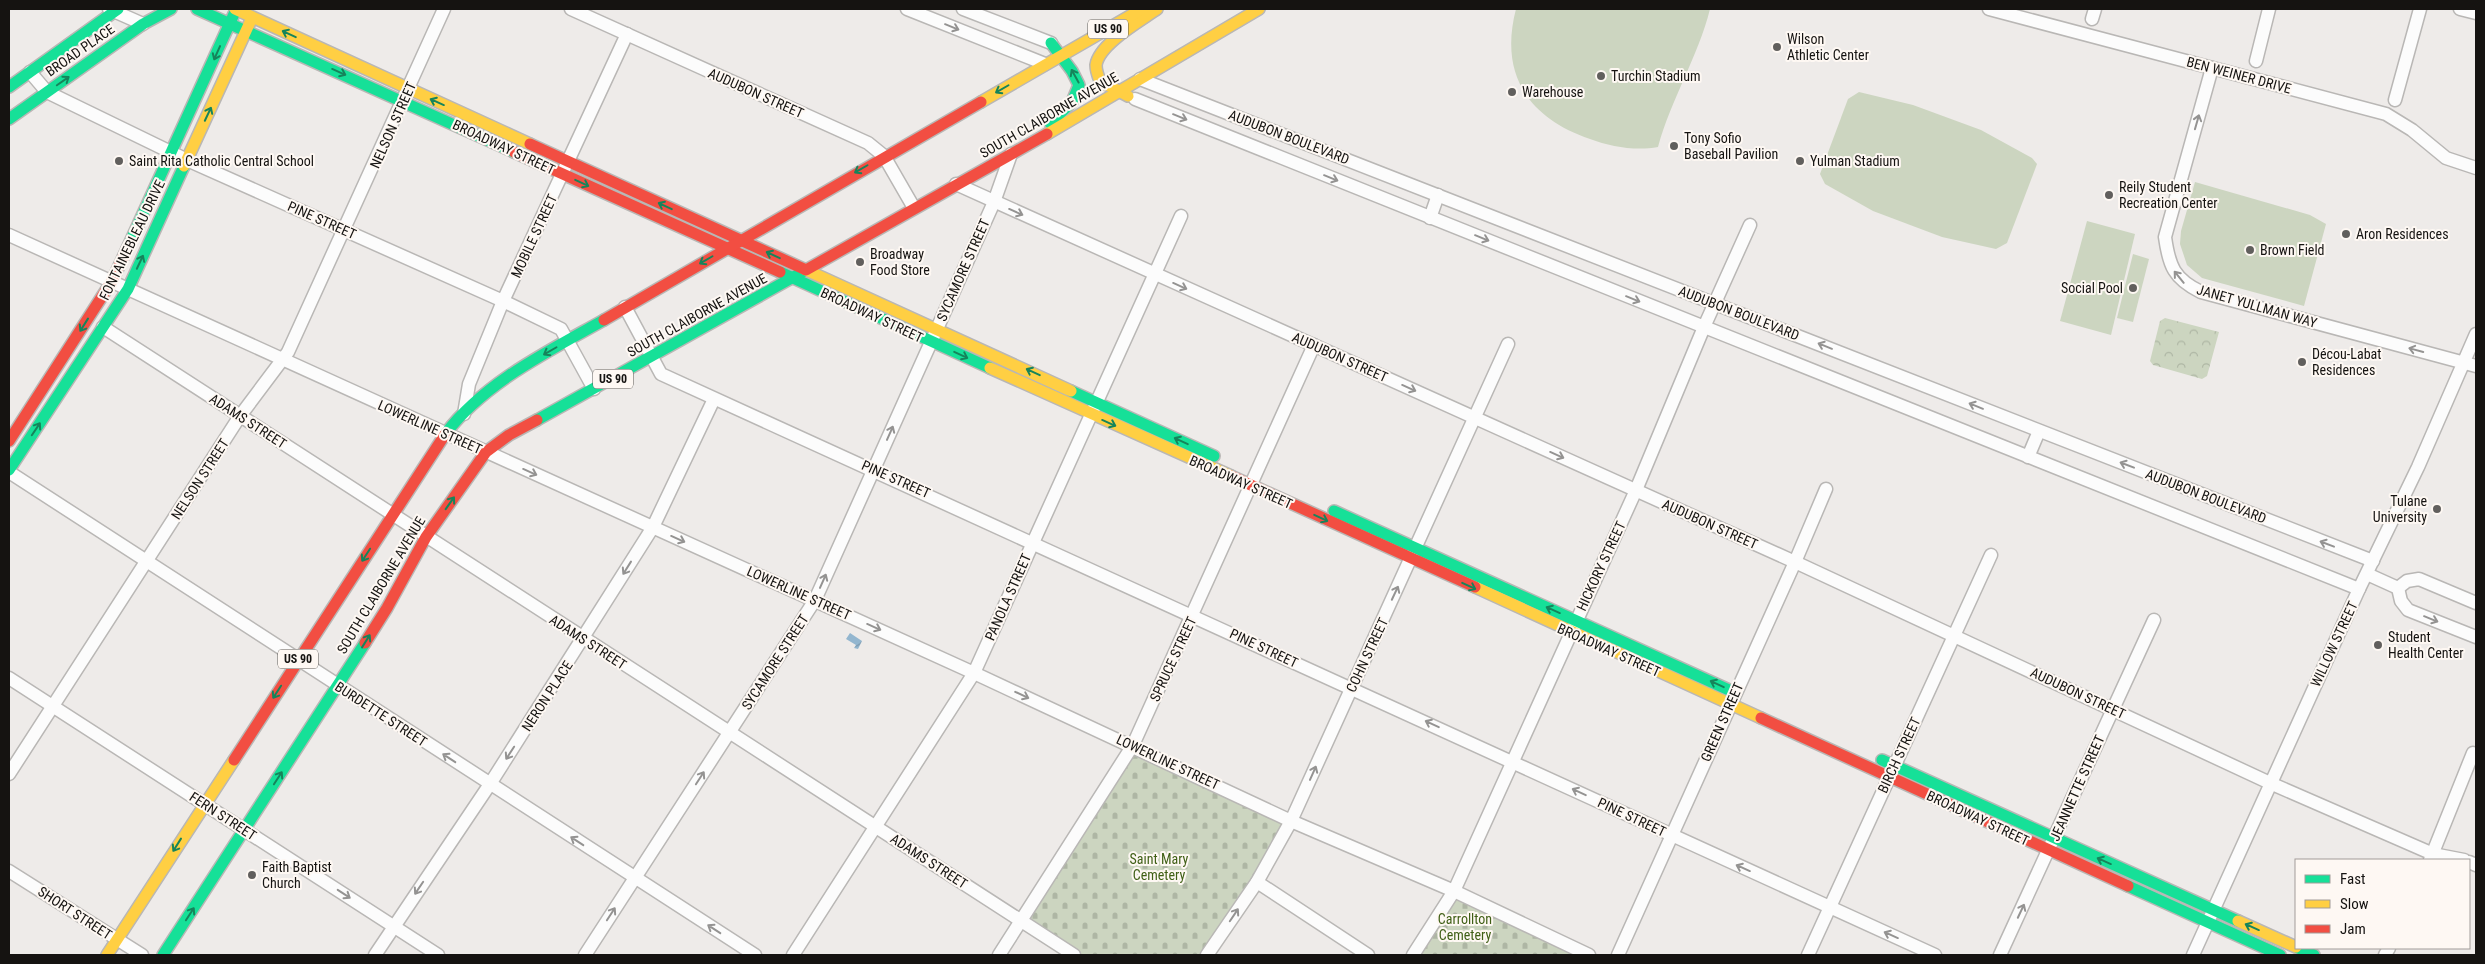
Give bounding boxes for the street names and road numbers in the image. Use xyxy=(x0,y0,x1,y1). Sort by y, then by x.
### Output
street label: BROAD PLACE xyxy=(43,20,117,80)
road number: US 90 xyxy=(1088,20,1128,38)
street label: BEN WEINER DRIVE xyxy=(2185,53,2293,97)
street label: AUDUBON STREET xyxy=(706,65,806,121)
street label: SOUTH CLAIBORNE AVENUE xyxy=(977,69,1121,161)
street label: NELSON STREET xyxy=(367,79,419,171)
street label: AUDUBON BOULEVARD xyxy=(1226,107,1352,167)
street label: BROADWAY STREET xyxy=(450,116,558,178)
street label: FONTAINEBLEAU DRIVE xyxy=(96,177,168,303)
street label: MOBILE STREET xyxy=(508,192,560,280)
street label: PINE STREET xyxy=(285,198,359,242)
street label: SYCAMORE STREET xyxy=(933,216,993,324)
street label: SOUTH CLAIBORNE AVENUE xyxy=(624,270,770,360)
street label: JANET YULLMAN WAY xyxy=(2195,281,2320,331)
street label: AUDUBON BOULEVARD xyxy=(1676,283,1802,343)
street label: BROADWAY STREET xyxy=(818,284,926,346)
street label: AUDUBON STREET xyxy=(1290,329,1390,385)
road number: US 90 xyxy=(593,369,633,388)
street label: ADAMS STREET xyxy=(207,390,289,452)
street label: LOWERLINE STREET xyxy=(376,397,484,457)
street label: NELSON STREET xyxy=(168,436,232,522)
street label: BROADWAY STREET xyxy=(1187,452,1295,512)
street label: PINE STREET xyxy=(859,457,933,501)
street label: AUDUBON BOULEVARD xyxy=(2143,466,2269,526)
street label: AUDUBON STREET xyxy=(1660,496,1760,552)
street label: SOUTH CLAIBORNE AVENUE xyxy=(334,514,428,656)
street label: HICKORY STREET xyxy=(1573,519,1629,613)
street label: PANOLA STREET xyxy=(982,551,1034,643)
street label: LOWERLINE STREET xyxy=(745,563,853,623)
street label: WILLOW STREET xyxy=(2307,599,2361,689)
street label: ADAMS STREET xyxy=(547,611,629,673)
street label: SYCAMORE STREET xyxy=(738,611,812,713)
street label: SPRUCE STREET xyxy=(1146,614,1200,704)
street label: COHN STREET xyxy=(1343,615,1391,695)
street label: BROADWAY STREET xyxy=(1555,620,1663,680)
street label: PINE STREET xyxy=(1227,625,1301,671)
road number: US 90 xyxy=(278,650,318,669)
street label: NERON PLACE xyxy=(518,658,576,734)
street label: AUDUBON STREET xyxy=(2028,664,2128,722)
street label: BURDETTE STREET xyxy=(332,678,430,750)
street label: GREEN STREET xyxy=(1697,680,1747,764)
street label: BIRCH STREET xyxy=(1874,715,1924,795)
street label: LOWERLINE STREET xyxy=(1114,731,1222,793)
street label: JEANNETTE STREET xyxy=(2046,732,2108,844)
street label: BROADWAY STREET xyxy=(1924,787,2032,849)
street label: FERN STREET xyxy=(187,789,259,843)
street label: PINE STREET xyxy=(1595,794,1669,840)
street label: ADAMS STREET xyxy=(888,830,970,892)
street label: SHORT STREET xyxy=(35,883,115,943)

